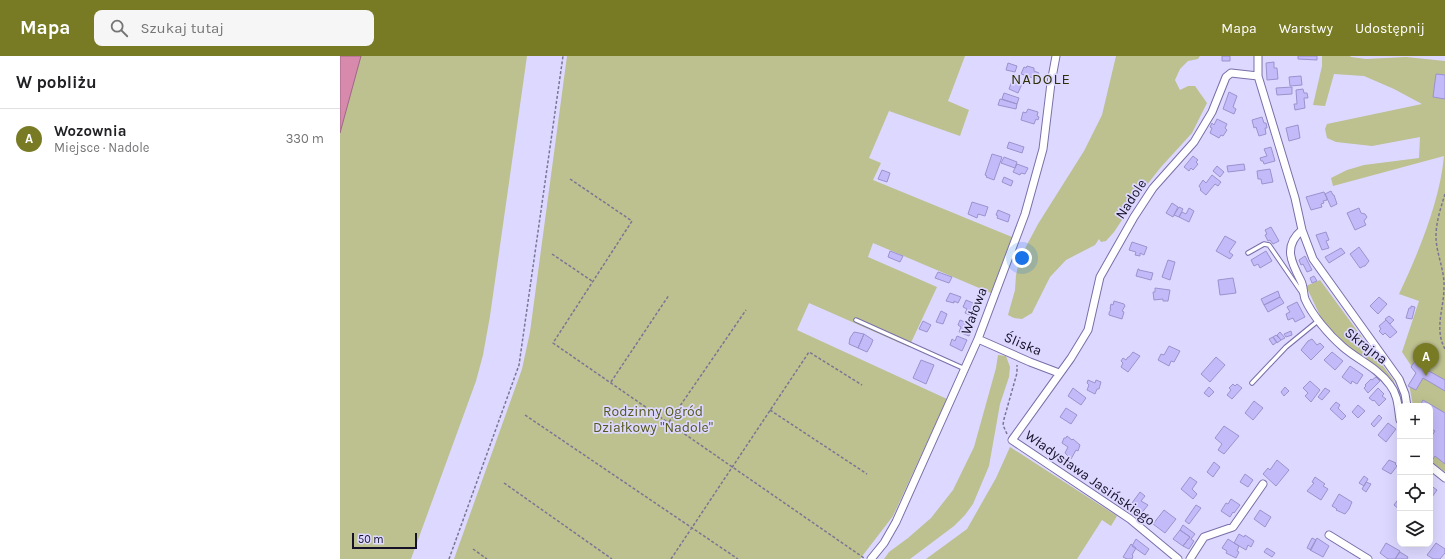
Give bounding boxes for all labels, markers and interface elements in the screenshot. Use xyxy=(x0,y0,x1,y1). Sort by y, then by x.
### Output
search box xyxy=(94,10,374,46)
text: Mapa xyxy=(20,17,70,39)
icon: search xyxy=(108,17,130,39)
text: Szukaj tutaj xyxy=(140,19,224,37)
text: Mapa xyxy=(1221,20,1257,37)
text: Warstwy xyxy=(1279,20,1333,37)
text: Udostępnij xyxy=(1355,20,1425,37)
district label: NADOLE xyxy=(1011,70,1071,88)
text: W pobliżu xyxy=(16,72,97,92)
text: Wozownia xyxy=(54,122,126,140)
text: A xyxy=(25,131,33,146)
text: 330 m xyxy=(286,131,324,146)
text: Miejsce · Nadole xyxy=(54,140,150,155)
street label: Nadole xyxy=(1112,176,1150,222)
your location xyxy=(1012,248,1032,268)
street label: Wałowa xyxy=(957,285,991,337)
street label: Skrajna xyxy=(1341,324,1391,368)
street label: Śliska xyxy=(1001,328,1045,360)
pin: A xyxy=(1413,343,1439,376)
park label: Rodzinny Ogród Działkowy "Nadole" xyxy=(593,403,713,436)
map controls xyxy=(1397,403,1433,547)
button: + xyxy=(1397,403,1433,439)
street label: Władysława Jasińskiego xyxy=(1022,427,1158,529)
button: − xyxy=(1397,439,1433,475)
button: locate xyxy=(1397,475,1433,511)
button: layers xyxy=(1397,511,1433,547)
scale bar xyxy=(352,531,417,550)
text: 50 m xyxy=(358,533,384,546)

